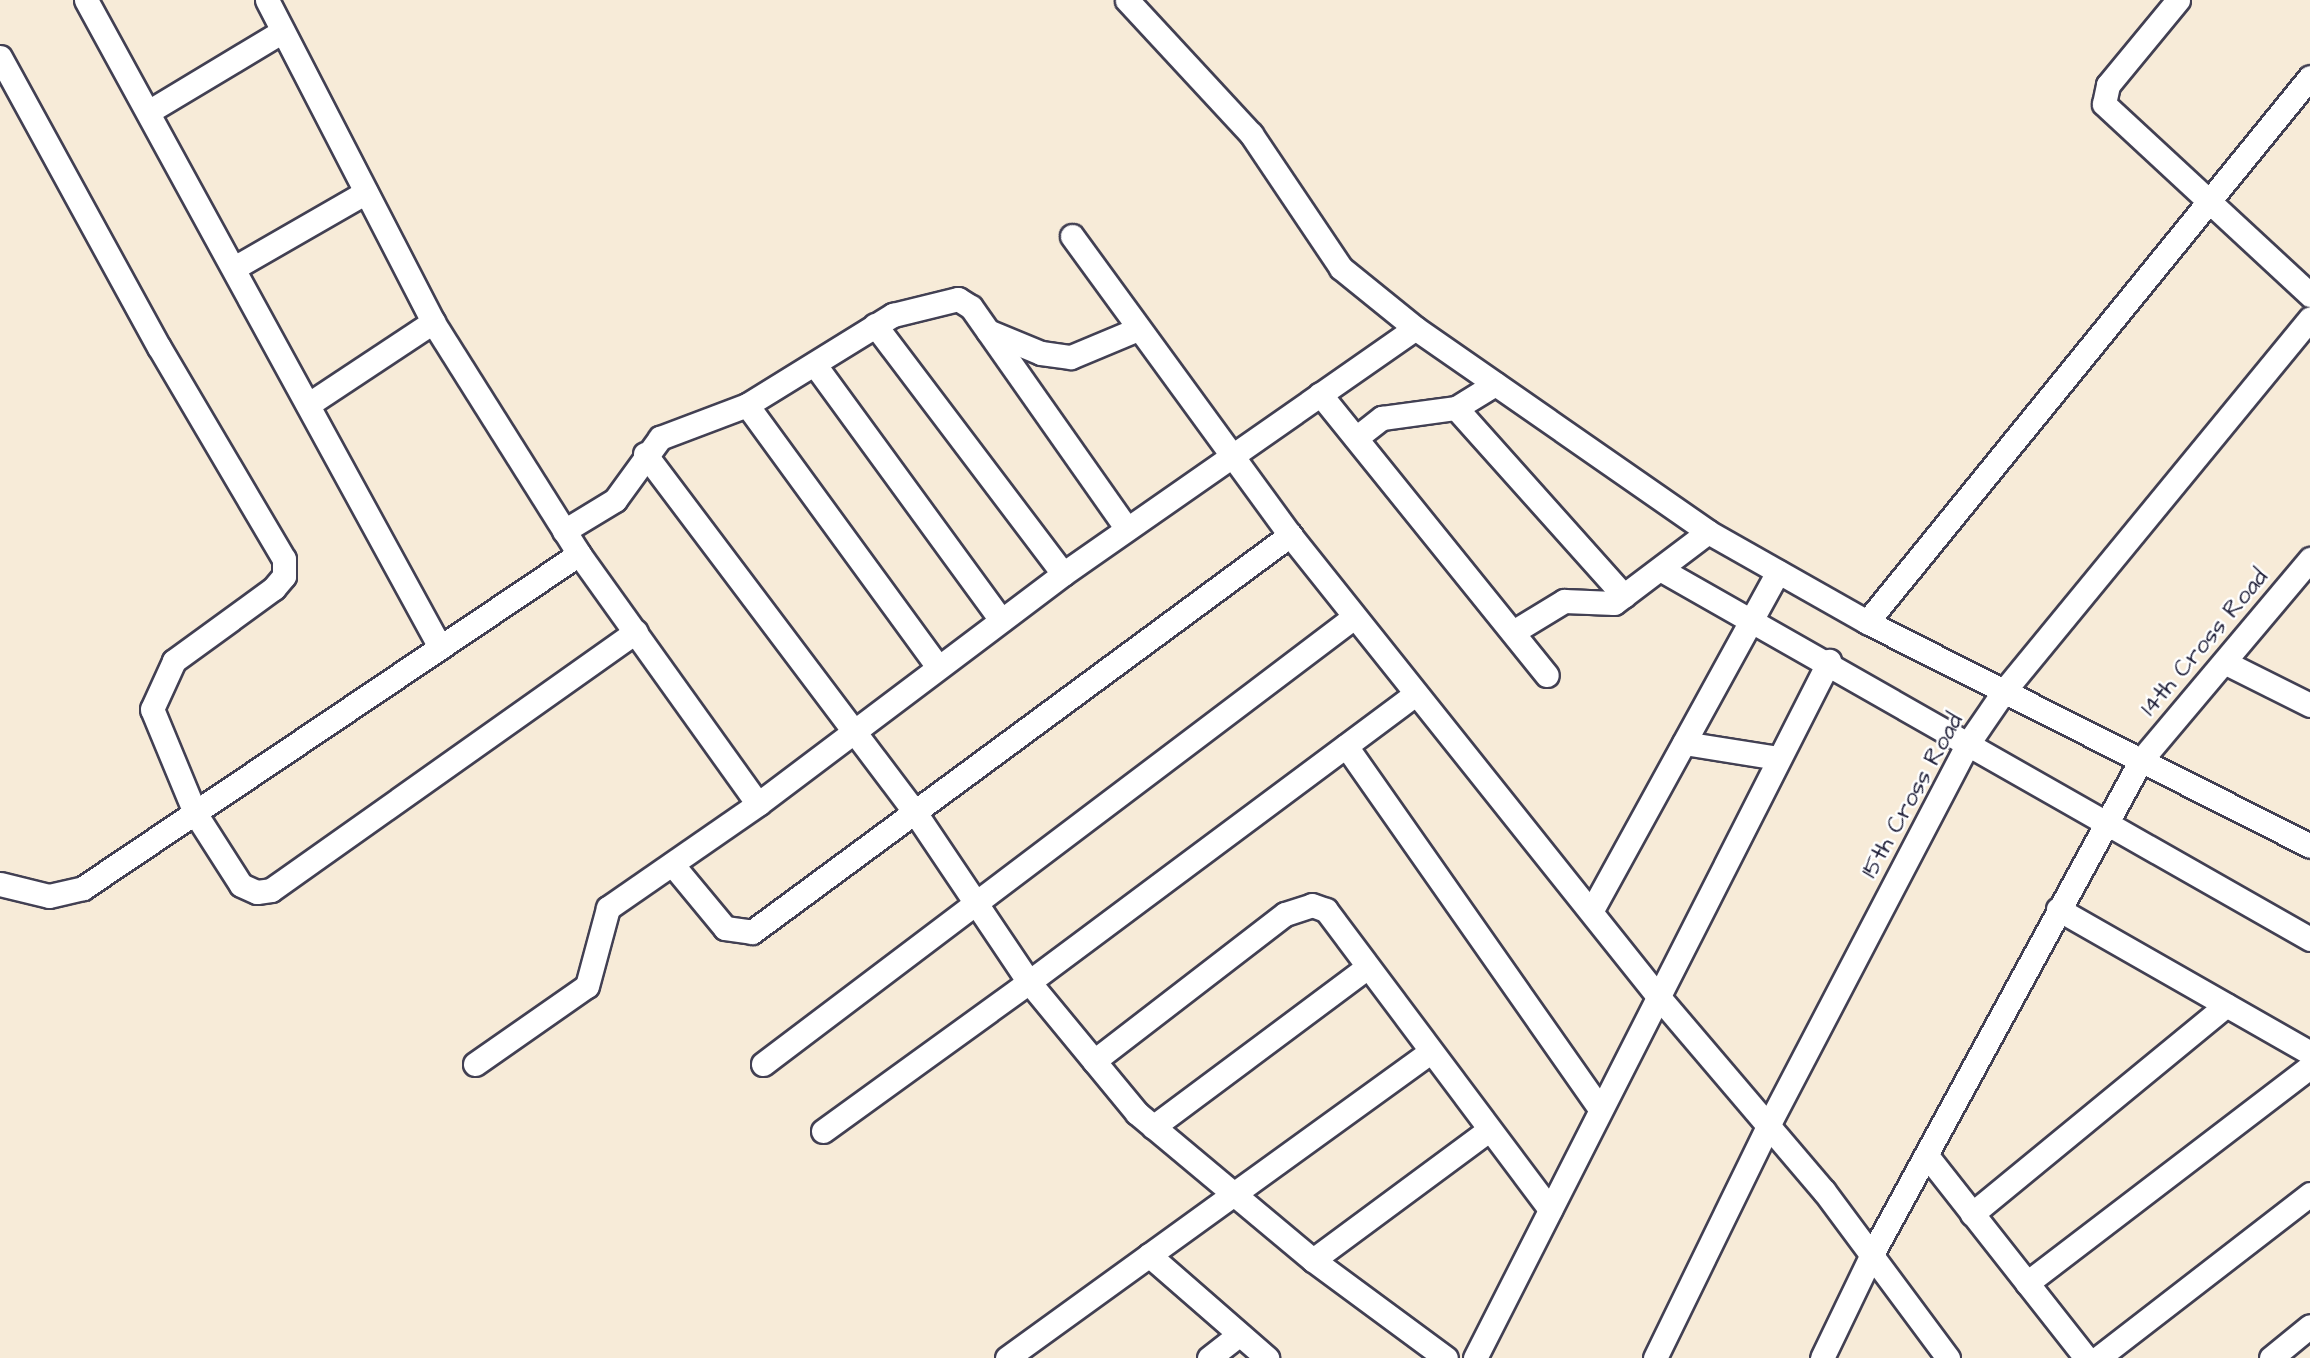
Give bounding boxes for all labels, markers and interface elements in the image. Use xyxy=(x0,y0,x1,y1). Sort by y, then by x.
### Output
street label: 14th Cross Road xyxy=(2135,564,2275,722)
street label: 15th Cross Road xyxy=(1856,709,1970,883)

